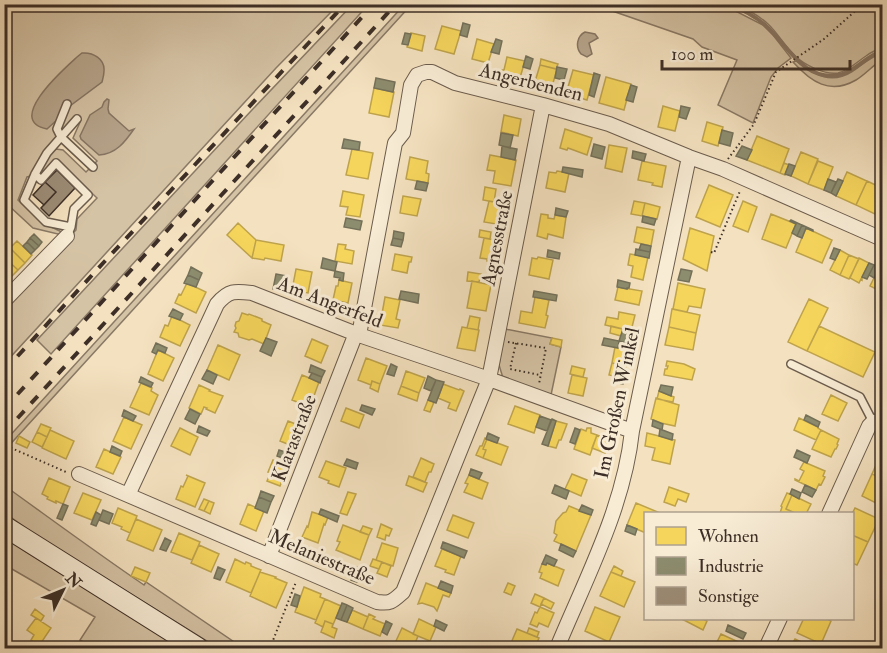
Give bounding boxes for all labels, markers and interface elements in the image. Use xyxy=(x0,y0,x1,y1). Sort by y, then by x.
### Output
scale bar xyxy=(662,33,850,71)
text: 100 m xyxy=(671,43,714,66)
street label: Angerbenden xyxy=(476,57,585,107)
street label: Agnesstraße xyxy=(475,188,518,289)
street label: Am Angerfeld xyxy=(273,270,386,334)
street label: Im Großen Winkel xyxy=(589,325,645,481)
street label: Klarastraße xyxy=(266,391,322,485)
legend xyxy=(644,512,854,620)
street label: Melaniestraße xyxy=(265,523,379,591)
text: Wohnen xyxy=(697,525,759,548)
text: Industrie xyxy=(698,555,764,578)
north arrow xyxy=(33,560,93,620)
text: N xyxy=(60,568,86,593)
text: Sonstige xyxy=(698,585,760,608)

